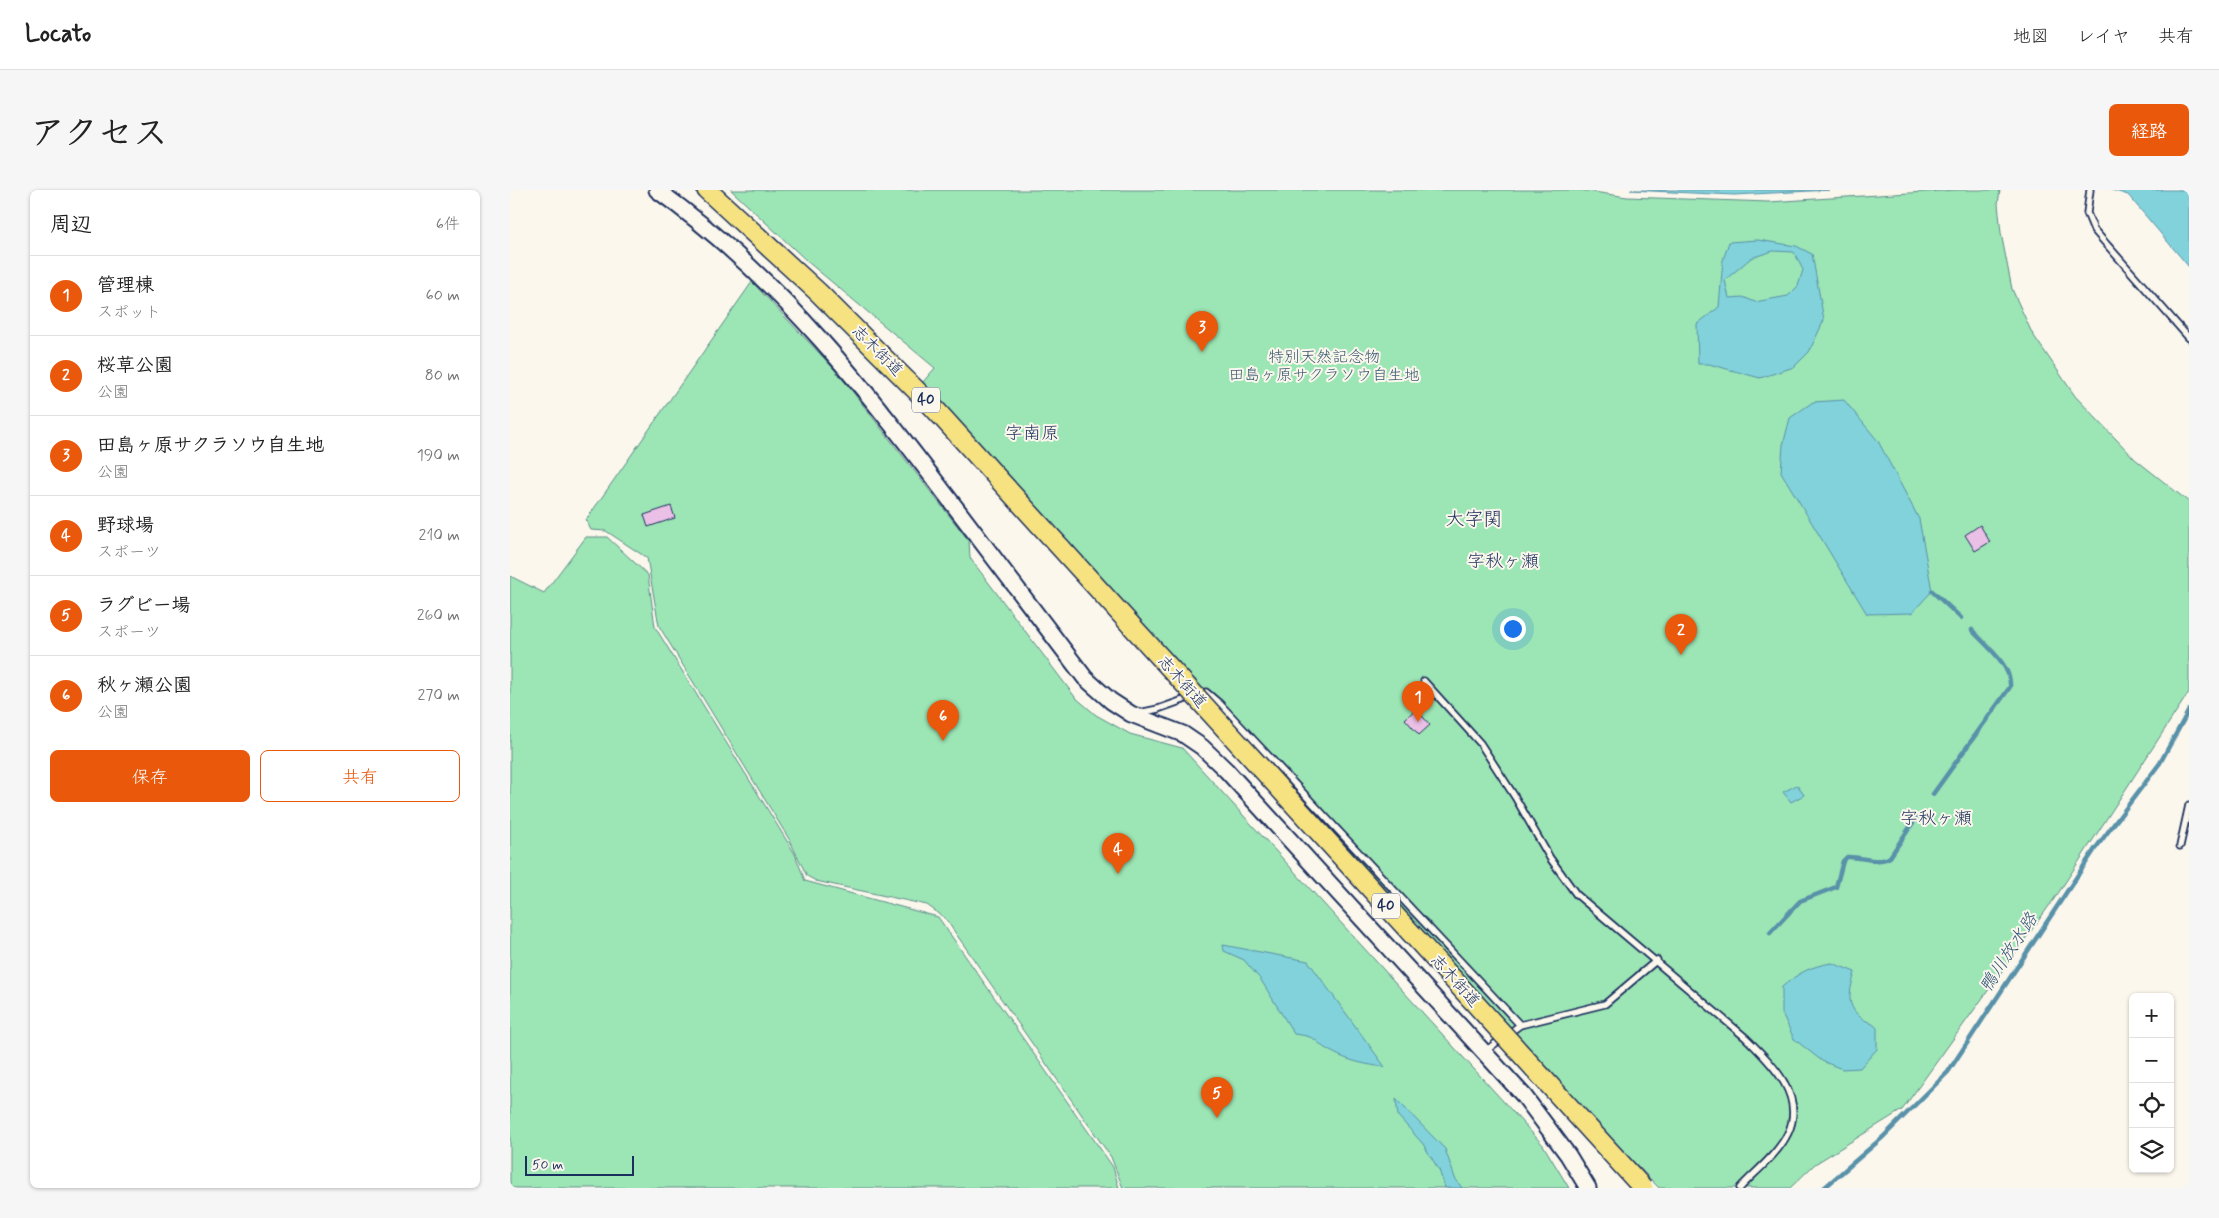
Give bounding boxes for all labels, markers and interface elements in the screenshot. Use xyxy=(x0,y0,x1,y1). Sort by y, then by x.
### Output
text: Locato xyxy=(25,19,91,50)
text: 地図 xyxy=(2013,25,2049,49)
text: レイヤ xyxy=(2077,25,2130,49)
text: 共有 xyxy=(2158,25,2194,49)
button: 経路 xyxy=(2109,104,2189,156)
text: アクセス xyxy=(30,111,168,157)
text: 周辺 xyxy=(50,211,92,239)
text: 6件 xyxy=(436,214,460,235)
text: 管理棟 xyxy=(97,273,154,298)
text: 1 xyxy=(62,285,70,306)
text: 60 m xyxy=(426,285,460,306)
text: スポット xyxy=(97,302,161,323)
pin: 3 xyxy=(1186,311,1218,352)
street label: 志木街道 xyxy=(847,321,907,381)
park label: 特別天然記念物 田島ヶ原サクラソウ自生地 xyxy=(1228,347,1420,386)
text: 桜草公園 xyxy=(97,353,173,378)
text: 2 xyxy=(62,365,70,386)
text: 80 m xyxy=(425,365,460,386)
text: 公園 xyxy=(97,382,129,403)
road number: 40 xyxy=(912,388,940,412)
district label: 字南原 xyxy=(1005,422,1059,446)
text: 田島ヶ原サクラソウ自生地 xyxy=(97,433,324,458)
text: 3 xyxy=(62,445,70,466)
text: 190 m xyxy=(417,445,460,466)
text: 公園 xyxy=(97,462,129,483)
district label: 大字関 xyxy=(1445,507,1503,532)
text: 野球場 xyxy=(97,513,154,538)
text: 4 xyxy=(61,525,71,546)
text: 210 m xyxy=(419,525,460,546)
text: スポーツ xyxy=(97,542,161,563)
district label: 字秋ヶ瀬 xyxy=(1467,550,1539,574)
text: ラグビー場 xyxy=(97,593,190,618)
text: 5 xyxy=(61,605,71,626)
text: 260 m xyxy=(417,605,460,626)
pin: 2 xyxy=(1665,614,1697,655)
your location xyxy=(1500,616,1526,642)
text: スポーツ xyxy=(97,622,161,643)
street label: 志木街道 xyxy=(1153,651,1211,713)
text: 秋ヶ瀬公園 xyxy=(97,673,192,698)
pin: 1 xyxy=(1402,681,1434,722)
text: 6 xyxy=(62,685,70,706)
text: 270 m xyxy=(417,685,460,706)
pin: 6 xyxy=(927,700,959,741)
text: 公園 xyxy=(97,702,129,723)
button: 保存 xyxy=(50,750,250,802)
button: 共有 xyxy=(260,750,460,802)
district label: 字秋ヶ瀬 xyxy=(1900,807,1972,831)
pin: 4 xyxy=(1102,833,1134,874)
road number: 40 xyxy=(1372,894,1400,918)
water label: 鴨川放水路 xyxy=(1974,908,2044,997)
street label: 志木街道 xyxy=(1426,950,1484,1012)
map controls xyxy=(2129,993,2174,1173)
button: + xyxy=(2129,993,2174,1038)
button: − xyxy=(2129,1038,2174,1083)
pin: 5 xyxy=(1201,1077,1233,1118)
button: locate xyxy=(2129,1083,2174,1128)
button: layers xyxy=(2129,1128,2174,1173)
scale bar xyxy=(525,1153,634,1176)
text: 50 m xyxy=(532,1156,563,1174)

